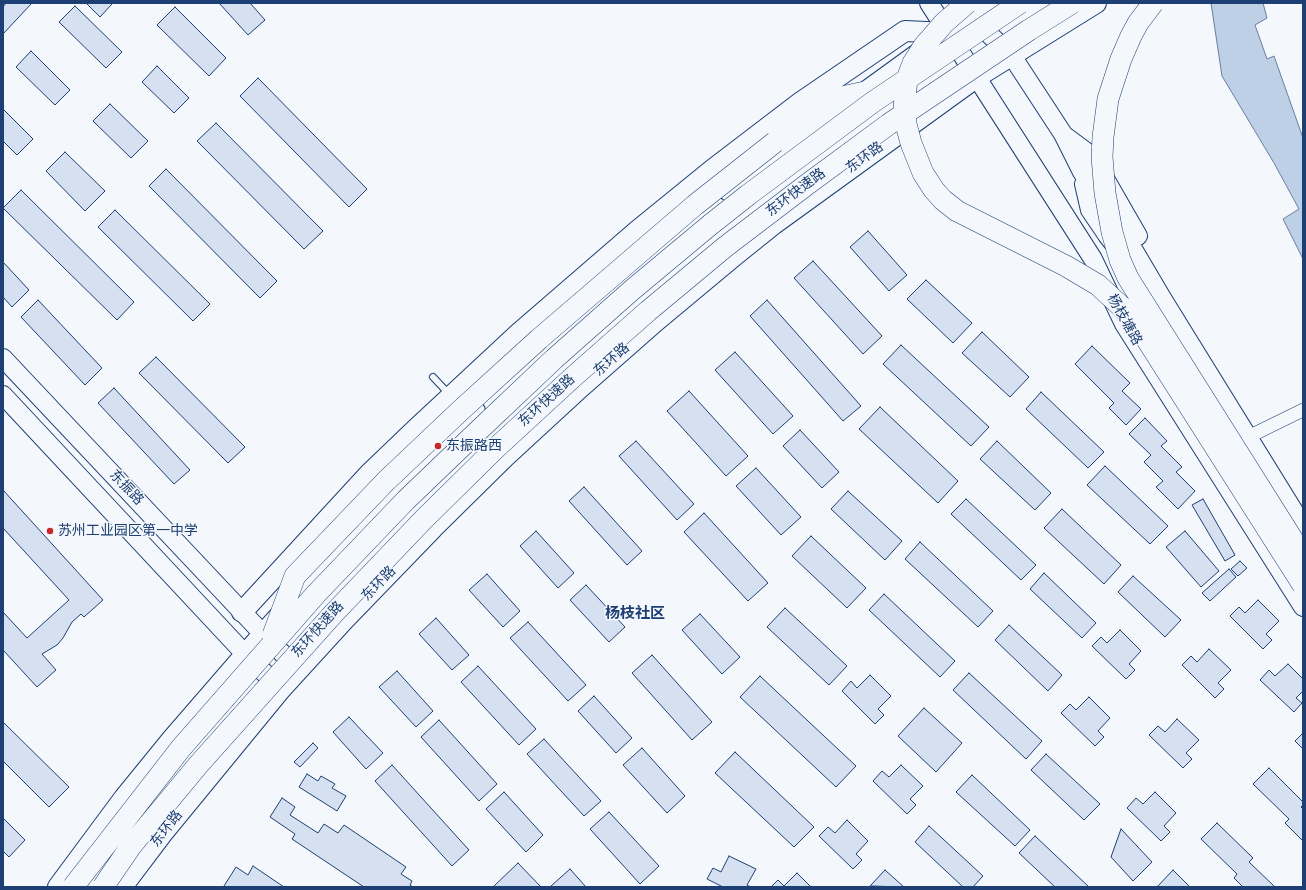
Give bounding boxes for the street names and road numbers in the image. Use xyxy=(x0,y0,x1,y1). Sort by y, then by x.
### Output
street label: 东环路 xyxy=(843,139,887,177)
street label: 东环快速路 xyxy=(763,165,829,221)
street label: 杨枝塘路 xyxy=(1103,291,1145,349)
street label: 东环路 xyxy=(591,340,633,380)
street label: 东环快速路 xyxy=(515,371,579,431)
street label: 东振路 xyxy=(106,467,146,509)
street label: 东环路 xyxy=(358,563,400,605)
street label: 东环快速路 xyxy=(288,598,348,662)
street label: 东环路 xyxy=(147,807,187,851)

